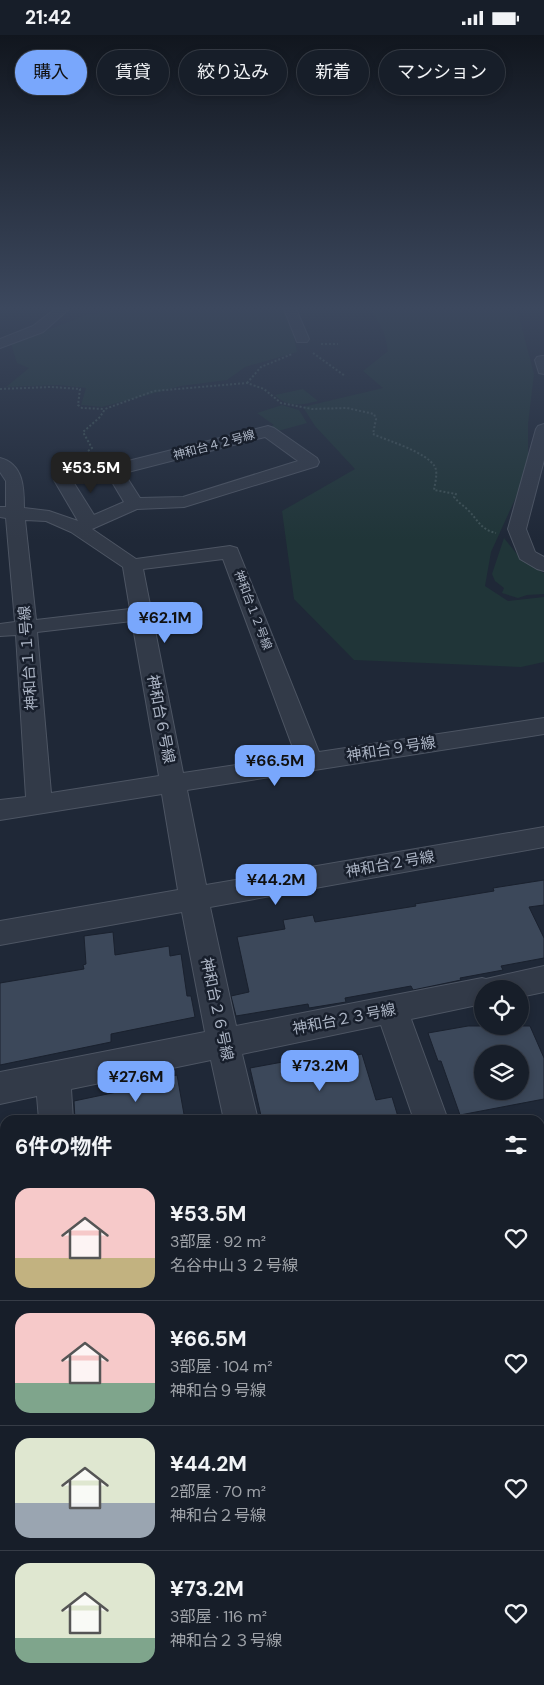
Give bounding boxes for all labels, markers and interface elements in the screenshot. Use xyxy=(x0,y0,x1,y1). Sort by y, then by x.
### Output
text: 21:42 xyxy=(25,5,71,30)
chip: 購入 xyxy=(15,50,87,95)
chip: 賃貸 xyxy=(97,50,169,95)
chip: 絞り込み xyxy=(179,50,287,95)
chip: 新着 xyxy=(297,50,369,95)
chip: マンション xyxy=(379,50,505,95)
street label: 神和台４２号線 xyxy=(171,426,257,464)
pin: ¥53.5M xyxy=(50,451,132,494)
text: ¥53.5M xyxy=(62,457,120,478)
street label: 神和台１２号線 xyxy=(230,568,276,652)
pin: ¥62.1M xyxy=(124,601,206,644)
street label: 神和台１１号線 xyxy=(14,605,42,711)
text: ¥62.1M xyxy=(138,607,192,628)
street label: 神和台６号線 xyxy=(143,673,179,765)
street label: 神和台９号線 xyxy=(345,732,437,766)
pin: ¥66.5M xyxy=(234,745,316,787)
text: ¥66.5M xyxy=(246,750,304,771)
street label: 神和台２号線 xyxy=(344,846,436,882)
pin: ¥44.2M xyxy=(235,863,317,906)
text: ¥44.2M xyxy=(247,869,305,890)
street label: 神和台２６号線 xyxy=(196,956,238,1062)
map controls xyxy=(474,980,529,1100)
button: locate xyxy=(474,980,529,1035)
street label: 神和台２３号線 xyxy=(291,999,397,1039)
button: layers xyxy=(474,1045,529,1100)
pin: ¥73.2M xyxy=(279,1049,361,1092)
text: ¥73.2M xyxy=(292,1055,348,1076)
pin: ¥27.6M xyxy=(95,1061,177,1103)
text: ¥27.6M xyxy=(108,1066,164,1087)
icon: filters xyxy=(502,1131,530,1159)
text: 6件の物件 xyxy=(15,1133,112,1161)
text: ¥53.5M xyxy=(170,1200,246,1228)
icon: home xyxy=(55,1208,115,1268)
icon: heart xyxy=(502,1224,530,1252)
text: 3部屋 · 92 m² xyxy=(170,1231,266,1252)
text: 名谷中山３２号線 xyxy=(170,1255,298,1276)
text: ¥66.5M xyxy=(170,1325,247,1353)
icon: home xyxy=(55,1333,115,1393)
icon: heart xyxy=(502,1349,530,1377)
text: 3部屋 · 104 m² xyxy=(170,1356,273,1377)
text: 神和台９号線 xyxy=(170,1380,266,1401)
text: ¥44.2M xyxy=(170,1450,247,1478)
icon: home xyxy=(55,1458,115,1518)
icon: heart xyxy=(502,1474,530,1502)
text: 2部屋 · 70 m² xyxy=(170,1481,266,1502)
text: 神和台２号線 xyxy=(170,1505,266,1526)
text: ¥73.2M xyxy=(170,1575,244,1603)
icon: home xyxy=(55,1583,115,1643)
icon: heart xyxy=(502,1599,530,1627)
text: 3部屋 · 116 m² xyxy=(170,1606,267,1627)
text: 神和台２３号線 xyxy=(170,1630,282,1651)

